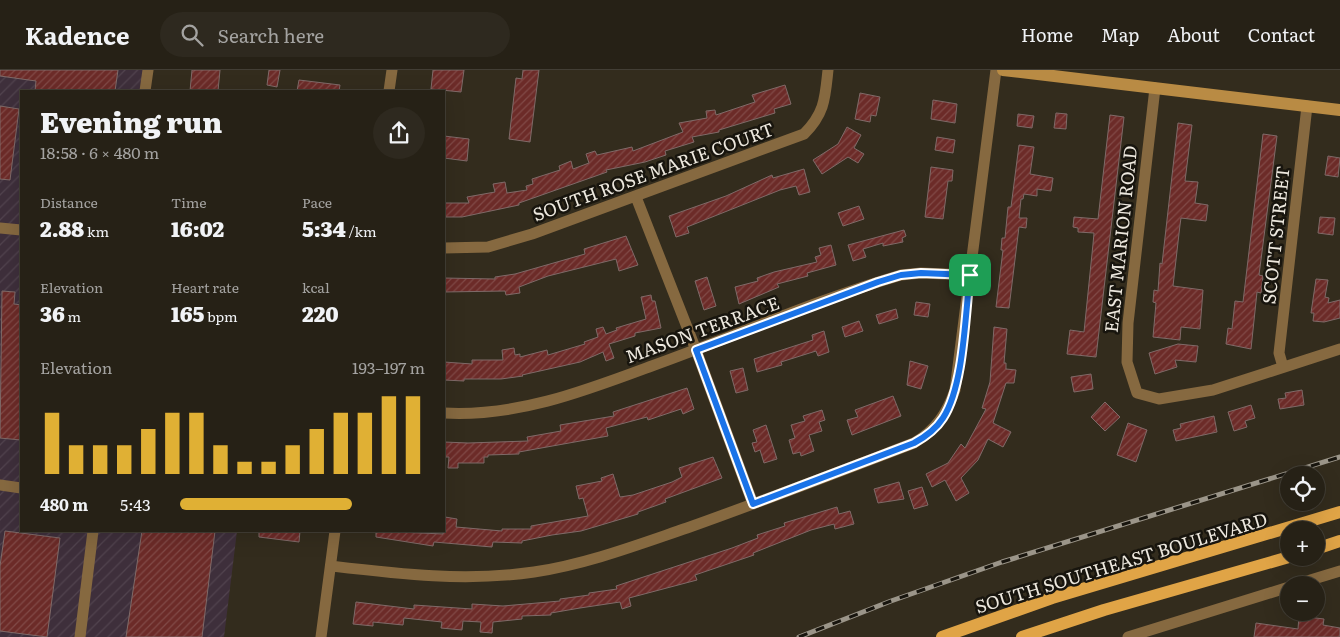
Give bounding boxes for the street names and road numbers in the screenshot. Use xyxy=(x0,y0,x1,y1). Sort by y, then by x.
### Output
street label: SOUTH ROSE MARIE COURT xyxy=(528,115,778,227)
street label: EAST MARION ROAD xyxy=(1097,144,1143,334)
street label: SCOTT STREET xyxy=(1254,165,1296,305)
street label: MASON TERRACE xyxy=(621,289,783,369)
street label: SOUTH SOUTHEAST BOULEVARD xyxy=(972,505,1270,619)

